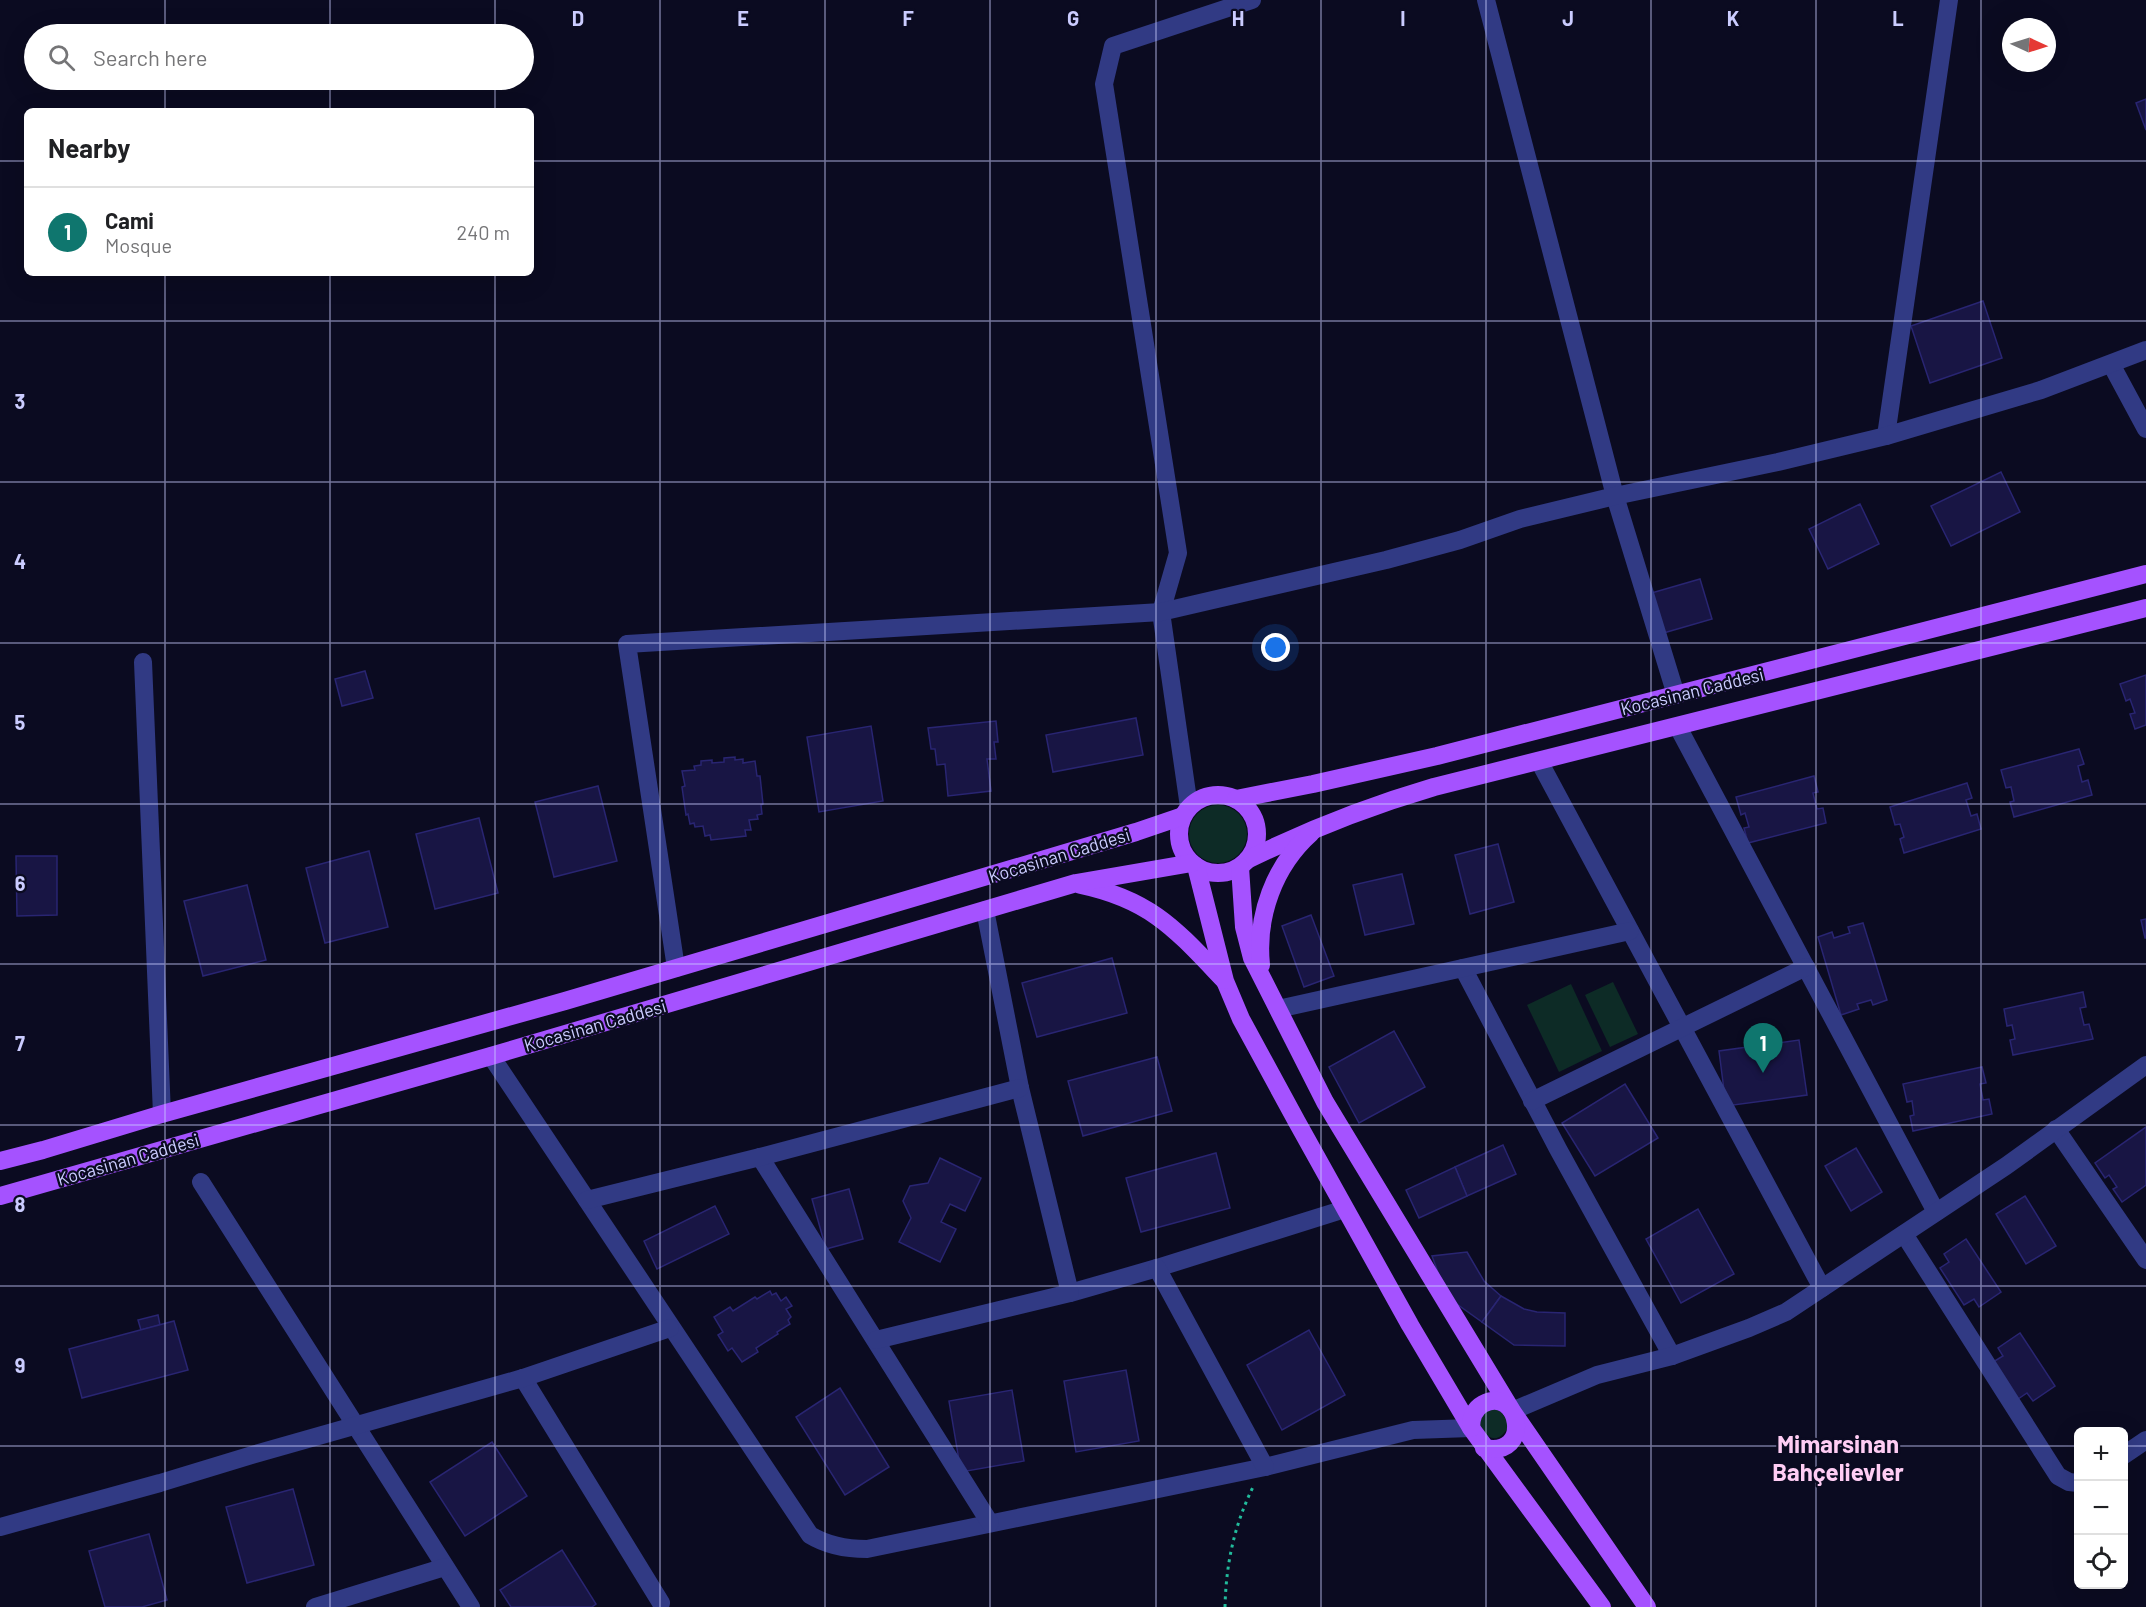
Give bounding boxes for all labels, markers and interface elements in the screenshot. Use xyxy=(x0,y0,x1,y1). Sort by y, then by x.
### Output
text: D xyxy=(572,6,584,30)
text: E xyxy=(737,6,749,30)
text: F xyxy=(902,6,914,30)
text: G xyxy=(1067,6,1079,30)
text: H xyxy=(1232,6,1244,30)
text: I xyxy=(1400,6,1406,30)
text: J xyxy=(1562,6,1574,30)
text: K xyxy=(1727,6,1740,30)
text: L xyxy=(1892,6,1904,30)
north arrow xyxy=(2002,18,2056,72)
search box xyxy=(24,24,534,90)
icon: search xyxy=(45,41,78,74)
text: Search here xyxy=(93,44,207,70)
text: Nearby xyxy=(48,132,130,163)
text: Cami xyxy=(105,207,154,233)
text: 1 xyxy=(64,220,71,244)
text: 240 m xyxy=(456,220,510,244)
text: Mosque xyxy=(105,233,172,257)
text: 3 xyxy=(15,389,25,413)
text: 4 xyxy=(14,549,26,573)
your location xyxy=(1261,633,1290,662)
street label: Kocasinan Caddesi xyxy=(1618,663,1766,719)
text: 5 xyxy=(15,710,26,734)
street label: Kocasinan Caddesi xyxy=(986,823,1132,887)
text: 6 xyxy=(15,871,26,895)
street label: Kocasinan Caddesi xyxy=(521,994,669,1056)
pin: 1 xyxy=(1744,1024,1782,1073)
text: 7 xyxy=(15,1031,25,1055)
street label: Kocasinan Caddesi xyxy=(54,1128,202,1190)
text: 8 xyxy=(15,1192,26,1216)
text: 9 xyxy=(15,1353,25,1377)
map controls xyxy=(2074,1427,2128,1589)
button: + xyxy=(2074,1427,2128,1481)
district label: Mimarsinan Bahçelievler xyxy=(1772,1429,1904,1486)
button: − xyxy=(2074,1481,2128,1535)
button: locate xyxy=(2074,1535,2128,1589)

